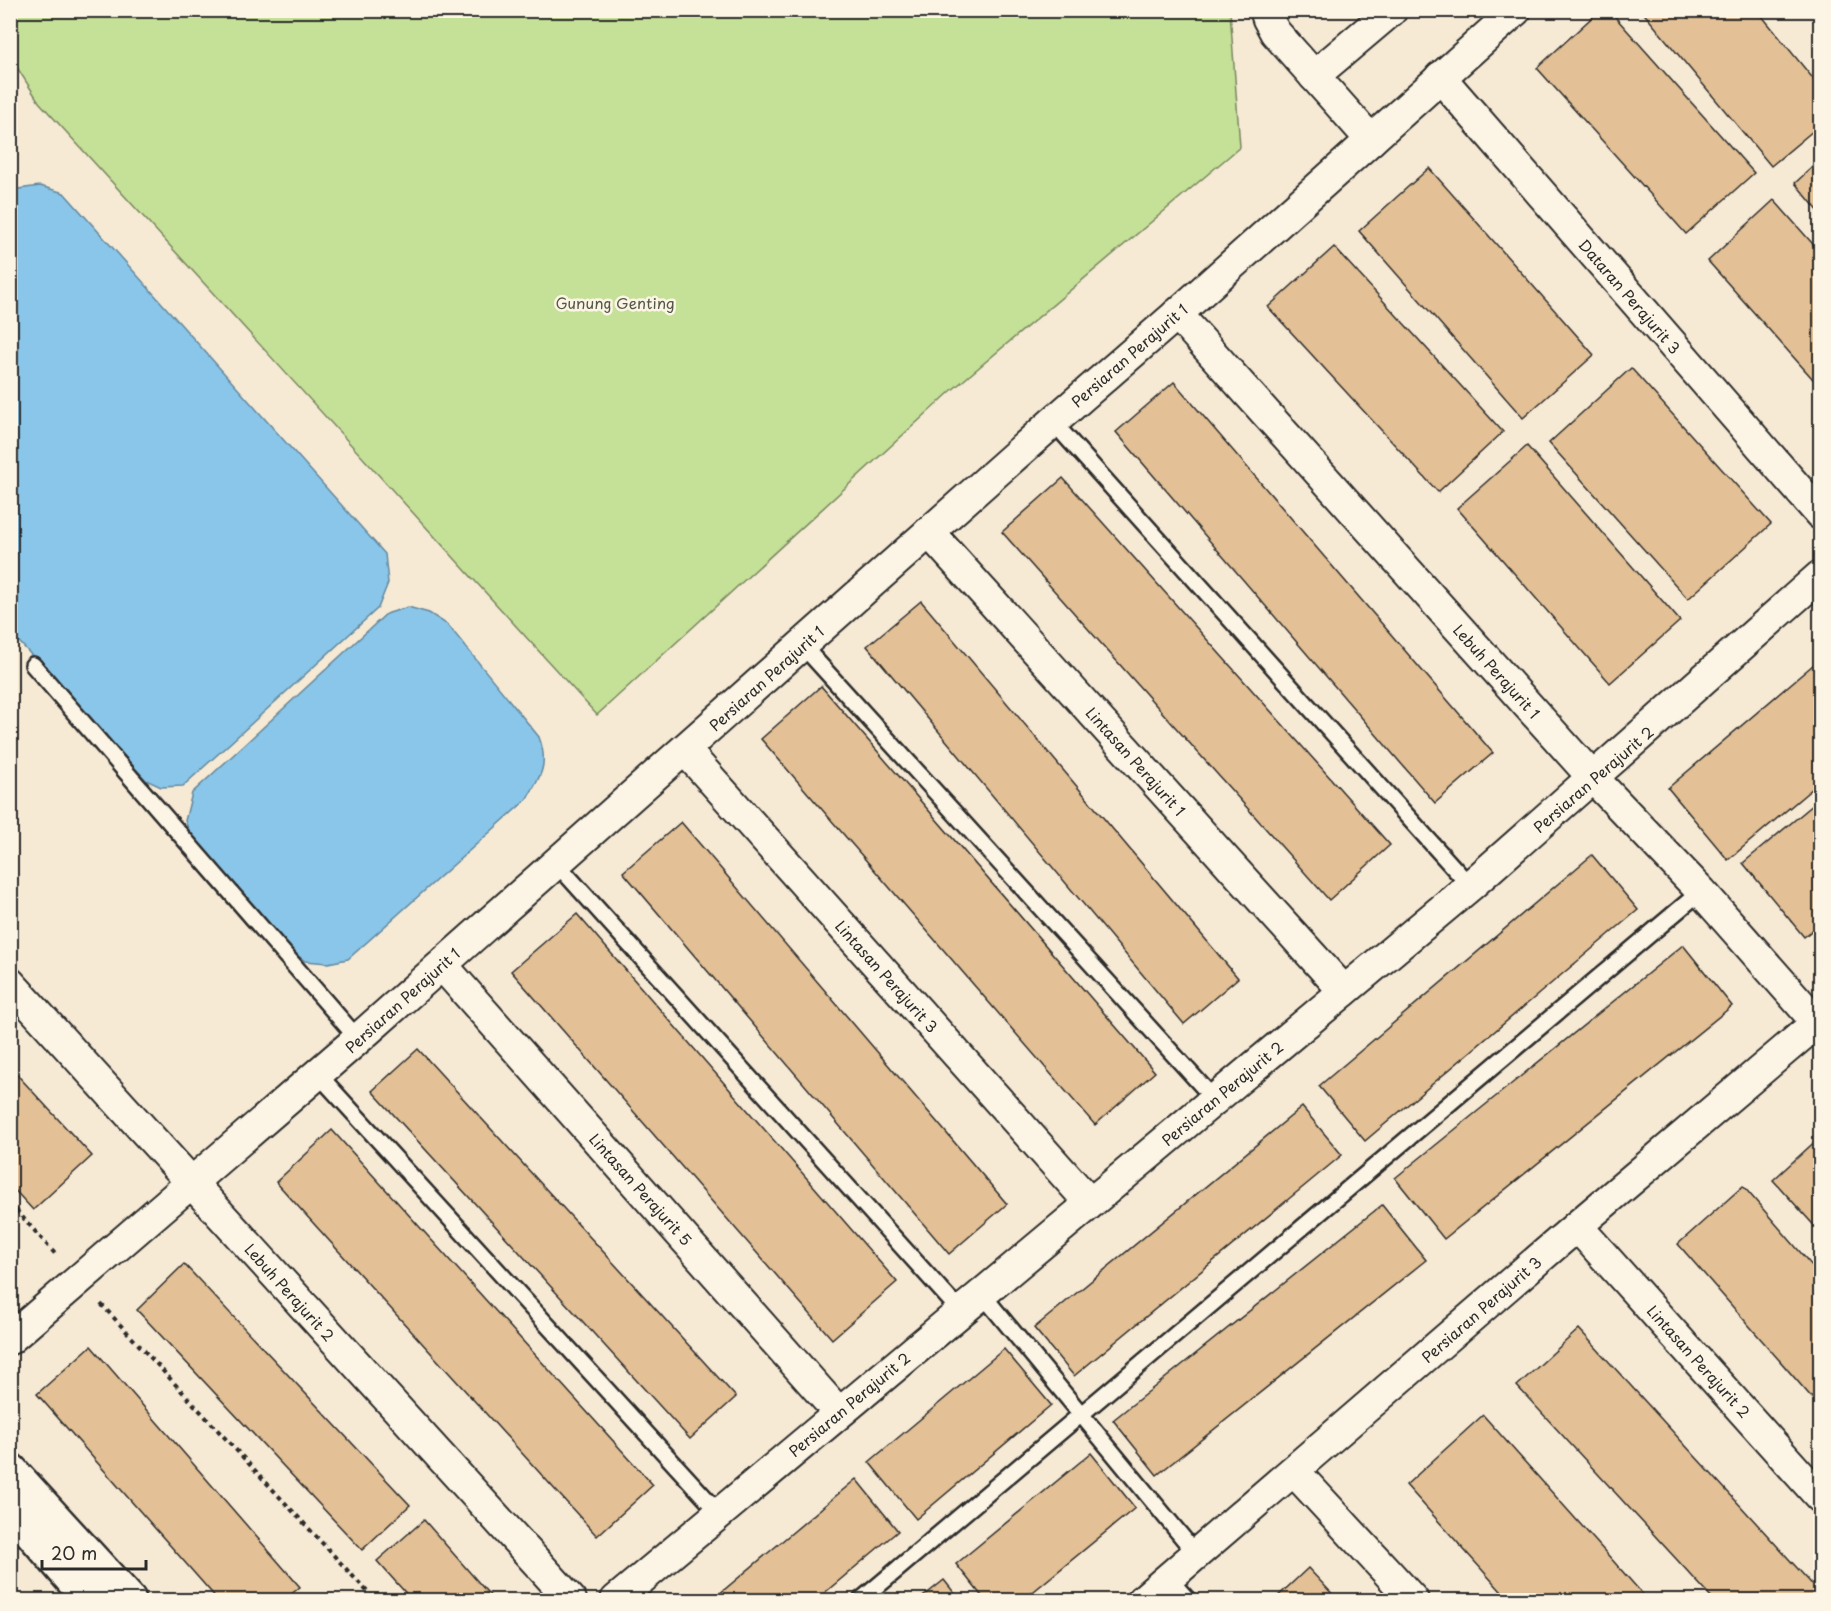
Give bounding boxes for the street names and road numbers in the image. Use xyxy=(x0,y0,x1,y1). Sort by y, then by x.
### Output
street label: Dataran Perajurit 3 xyxy=(1574,234,1686,358)
street label: Persiaran Perajurit 1 xyxy=(1066,298,1192,412)
street label: Lebuh Perajurit 1 xyxy=(1448,619,1546,723)
street label: Persiaran Perajurit 1 xyxy=(703,620,829,736)
street label: Lintasan Perajurit 1 xyxy=(1081,701,1191,821)
street label: Persiaran Perajurit 2 xyxy=(1528,720,1658,838)
street label: Lintasan Perajurit 3 xyxy=(830,915,944,1037)
street label: Persiaran Perajurit 1 xyxy=(339,942,465,1058)
street label: Persiaran Perajurit 2 xyxy=(1156,1035,1288,1151)
street label: Lintasan Perajurit 5 xyxy=(584,1128,698,1250)
street label: Lebuh Perajurit 2 xyxy=(240,1238,340,1346)
street label: Persiaran Perajurit 3 xyxy=(1416,1250,1546,1368)
street label: Lintasan Perajurit 2 xyxy=(1642,1300,1756,1422)
street label: Persiaran Perajurit 2 xyxy=(783,1346,915,1462)

